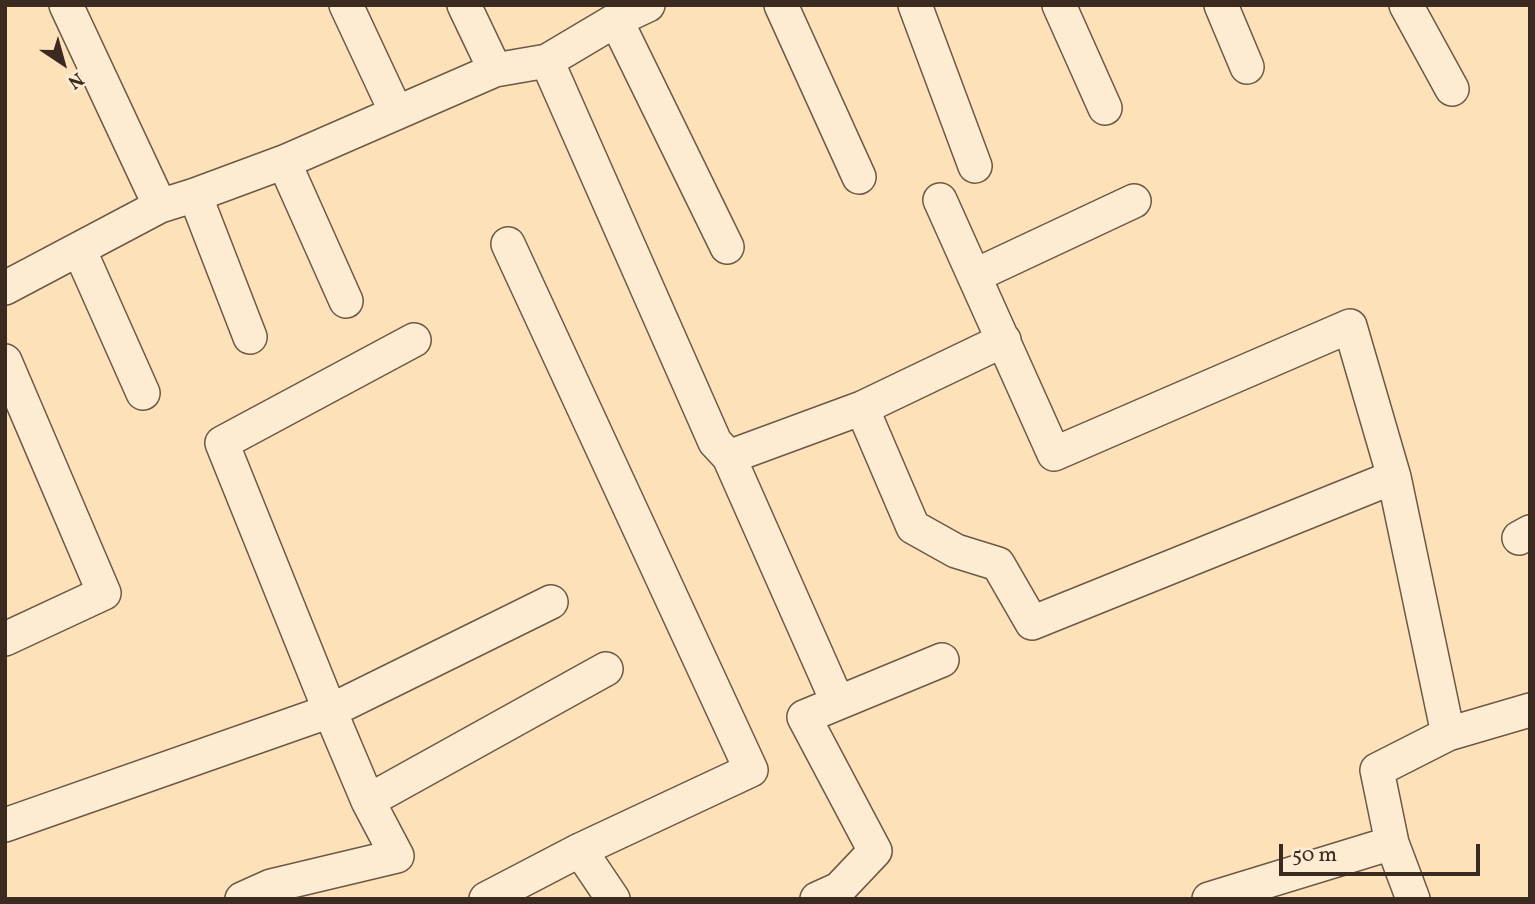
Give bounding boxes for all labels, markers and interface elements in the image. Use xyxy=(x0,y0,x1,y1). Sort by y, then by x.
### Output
north arrow xyxy=(28,28,98,98)
text: N xyxy=(62,65,89,95)
scale bar xyxy=(1283,830,1484,874)
text: 50 m xyxy=(1292,841,1337,870)

